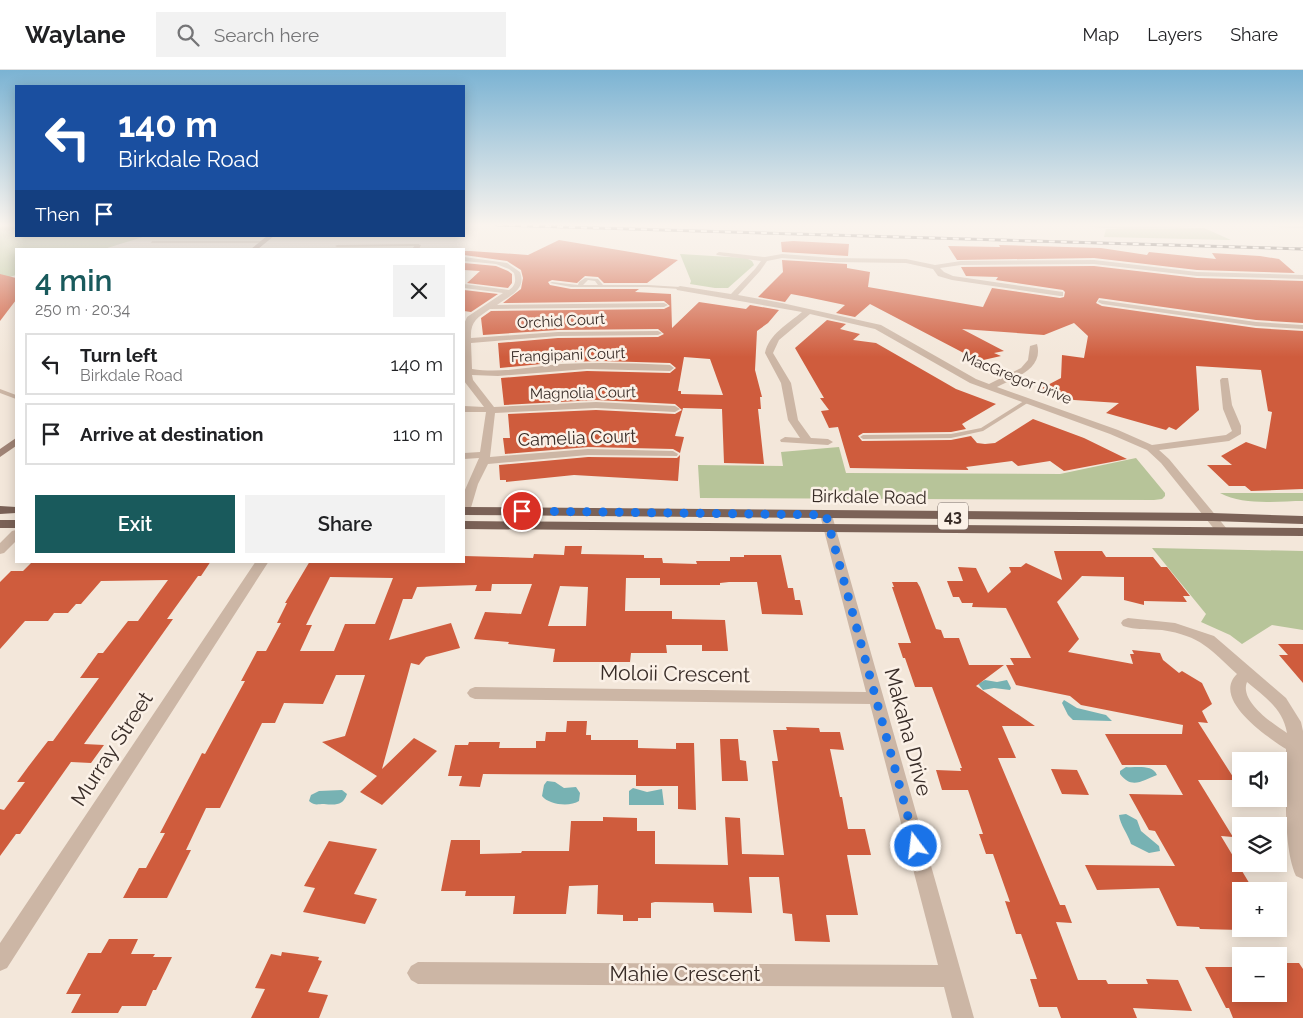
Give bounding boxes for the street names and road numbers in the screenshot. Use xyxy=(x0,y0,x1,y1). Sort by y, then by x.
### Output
street label: Orchid Court xyxy=(517,310,605,332)
street label: Frangipani Court xyxy=(510,344,626,366)
street label: MacGregor Drive xyxy=(960,348,1075,408)
street label: Magnolia Court xyxy=(530,383,636,403)
street label: Camelia Court xyxy=(517,425,637,450)
street label: Birkdale Road xyxy=(811,485,927,508)
road number: 43 xyxy=(938,502,968,530)
street label: Moloii Crescent xyxy=(600,660,750,687)
street label: Makaha Drive xyxy=(879,665,938,799)
street label: Murray Street xyxy=(65,687,158,811)
street label: Mahie Crescent xyxy=(609,961,761,986)

